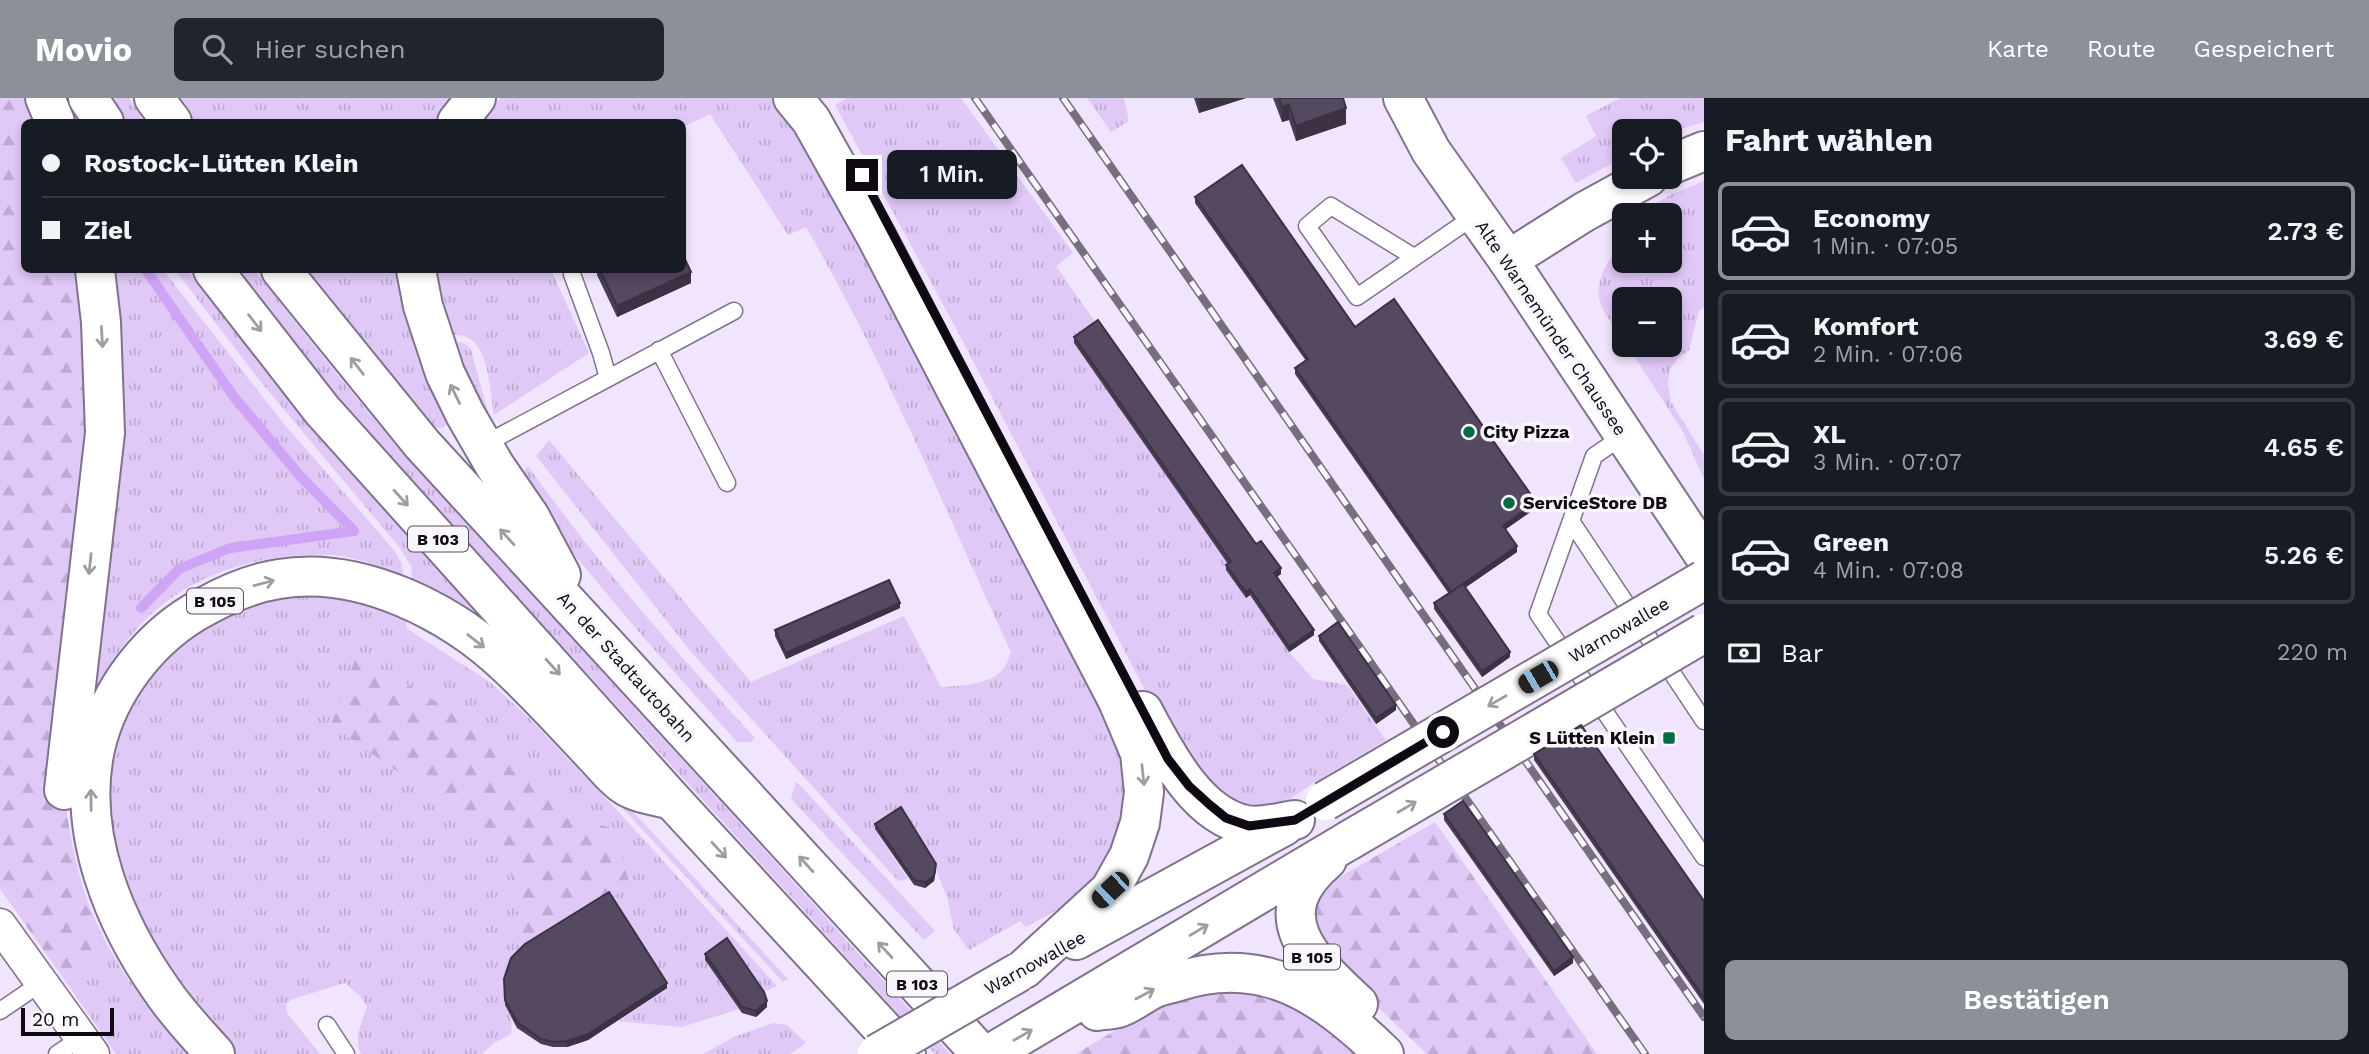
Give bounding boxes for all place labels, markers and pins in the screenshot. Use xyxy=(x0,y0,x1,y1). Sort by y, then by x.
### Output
place label: City Pizza xyxy=(1483,421,1570,442)
marker: City Pizza xyxy=(1461,424,1477,440)
place label: ServiceStore DB xyxy=(1523,492,1667,513)
marker: ServiceStore DB xyxy=(1501,495,1517,511)
place label: S Lütten Klein xyxy=(1529,727,1655,748)
marker: S Lütten Klein xyxy=(1661,730,1677,746)

